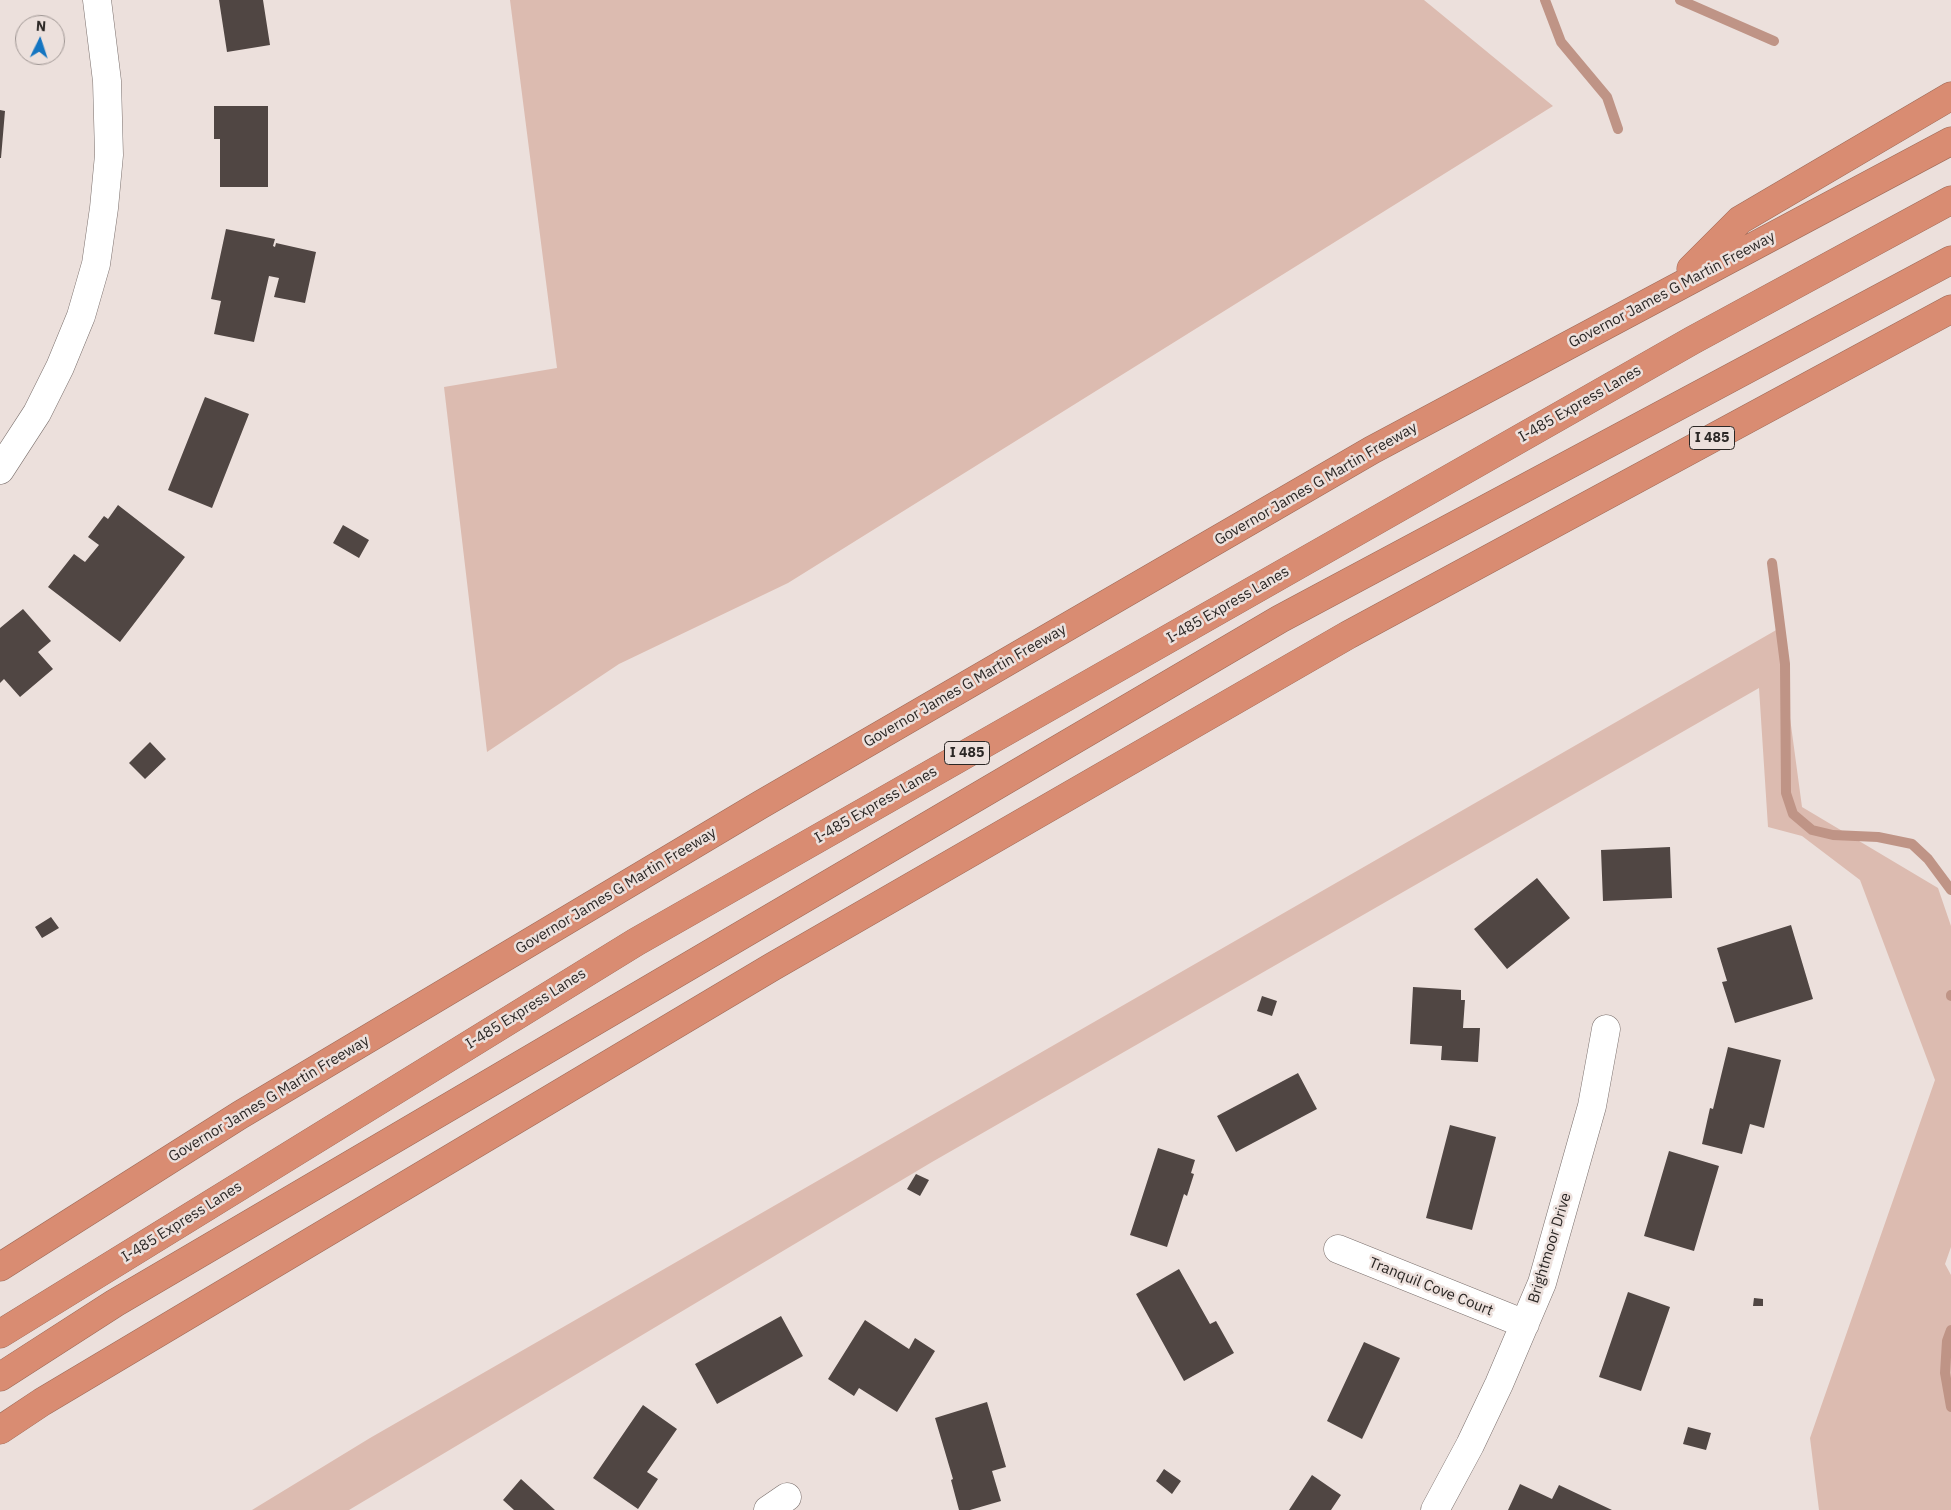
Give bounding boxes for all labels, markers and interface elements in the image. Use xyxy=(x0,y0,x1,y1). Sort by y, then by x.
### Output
north arrow xyxy=(15,15,65,65)
text: N xyxy=(35,17,47,35)
street label: Governor James G Martin Freeway xyxy=(1566,228,1778,352)
street label: I-485 Express Lanes xyxy=(1516,362,1644,446)
street label: Governor James G Martin Freeway xyxy=(1211,418,1421,550)
road number: I 485 xyxy=(1690,426,1734,449)
street label: I-485 Express Lanes xyxy=(1164,563,1292,647)
street label: Governor James G Martin Freeway xyxy=(860,620,1070,752)
road number: I 485 xyxy=(944,741,990,764)
street label: I-485 Express Lanes xyxy=(812,763,940,847)
street label: Governor James G Martin Freeway xyxy=(512,824,720,958)
street label: I-485 Express Lanes xyxy=(463,965,589,1053)
street label: Governor James G Martin Freeway xyxy=(165,1032,373,1166)
street label: I-485 Express Lanes xyxy=(119,1178,245,1266)
street label: Brightmoor Drive xyxy=(1525,1191,1575,1305)
street label: Tranquil Cove Court xyxy=(1366,1254,1496,1320)

